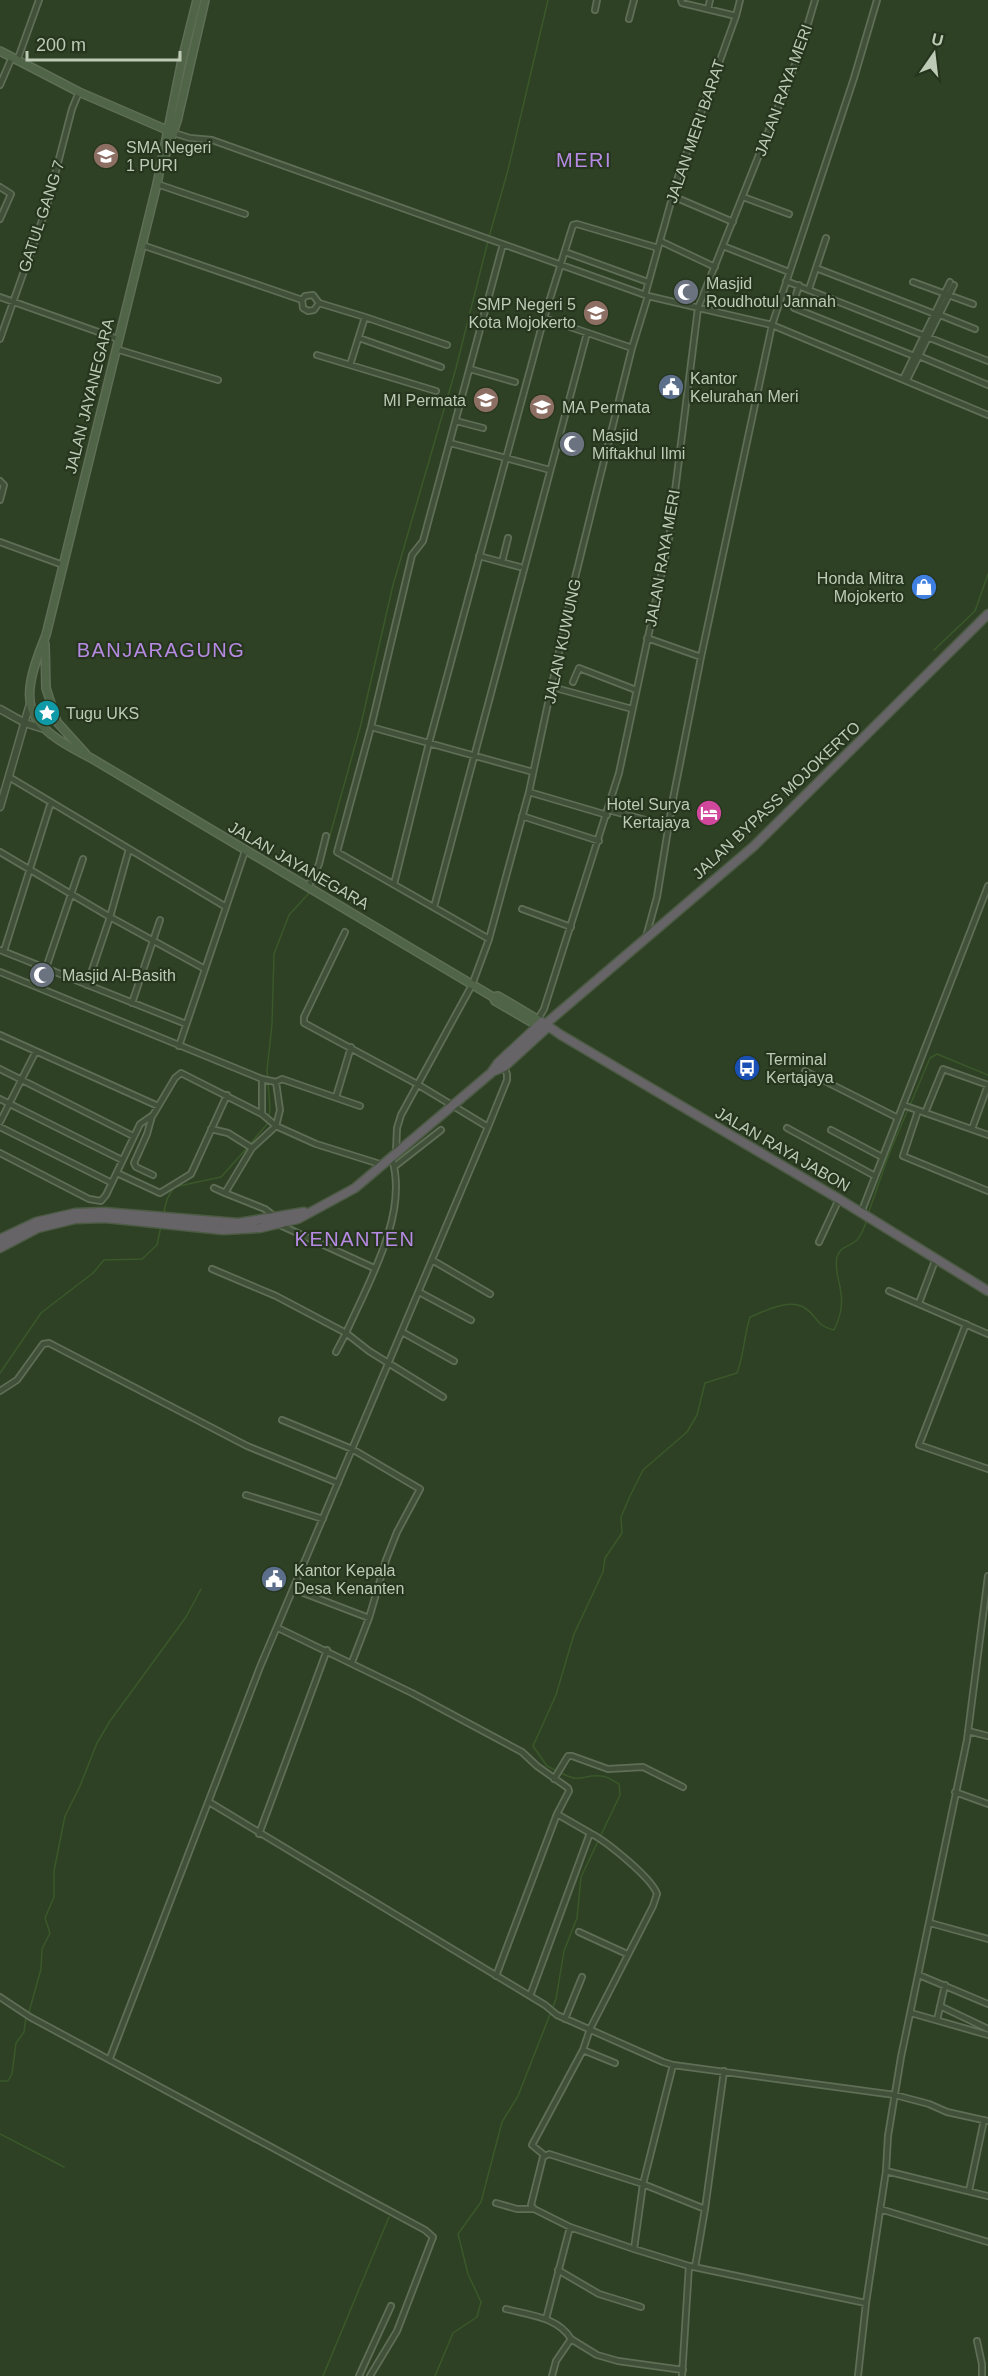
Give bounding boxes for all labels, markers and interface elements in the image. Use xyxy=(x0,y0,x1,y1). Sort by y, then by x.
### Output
street label: JALAN RAYA MERI xyxy=(752,22,815,158)
scale bar xyxy=(27,24,180,62)
north arrow xyxy=(904,24,964,84)
text: U xyxy=(930,30,945,50)
text: 200 m xyxy=(36,35,86,55)
street label: JALAN MERI BARAT xyxy=(663,57,728,205)
place label: SMA Negeri 1 PURI xyxy=(126,139,211,174)
school or university icon: SMA Negeri 1 PURI xyxy=(91,141,121,171)
district label: MERI xyxy=(556,149,612,171)
street label: GATUL GANG 7 xyxy=(15,158,68,274)
place label: Masjid Roudhotul Jannah xyxy=(706,275,836,310)
mosque icon: Masjid Roudhotul Jannah xyxy=(671,277,701,307)
place label: SMP Negeri 5 Kota Mojokerto xyxy=(468,296,576,331)
school or university icon: SMP Negeri 5 Kota Mojokerto xyxy=(581,298,611,328)
street label: JALAN JAYANEGARA xyxy=(62,316,117,476)
place label: Kantor Kelurahan Meri xyxy=(690,370,799,405)
public building icon: Kantor Kelurahan Meri xyxy=(656,372,686,402)
school or university icon: MI Permata xyxy=(471,385,501,415)
place label: MI Permata xyxy=(383,392,466,409)
school or university icon: MA Permata xyxy=(527,392,557,422)
place label: MA Permata xyxy=(562,399,650,416)
place label: Masjid Miftakhul Ilmi xyxy=(592,427,685,462)
mosque icon: Masjid Miftakhul Ilmi xyxy=(557,429,587,459)
street label: JALAN RAYA MERI xyxy=(642,488,683,628)
place label: Honda Mitra Mojokerto xyxy=(817,570,904,605)
shop icon: Honda Mitra Mojokerto xyxy=(909,572,939,602)
street label: JALAN KUWUNG xyxy=(541,577,584,705)
district label: BANJARAGUNG xyxy=(77,639,245,661)
place icon: Tugu UKS xyxy=(32,698,62,728)
place label: Tugu UKS xyxy=(66,705,139,722)
street label: JALAN BYPASS MOJOKERTO xyxy=(689,718,863,882)
place label: Hotel Surya Kertajaya xyxy=(606,796,690,831)
hotel icon: Hotel Surya Kertajaya xyxy=(694,798,724,828)
street label: JALAN JAYANEGARA xyxy=(225,818,372,913)
mosque icon: Masjid Al-Basith xyxy=(27,960,57,990)
place label: Masjid Al-Basith xyxy=(62,967,176,984)
place label: Terminal Kertajaya xyxy=(766,1051,834,1086)
bus stop icon: Terminal Kertajaya xyxy=(732,1053,762,1083)
street label: JALAN RAYA JABON xyxy=(713,1104,853,1195)
district label: KENANTEN xyxy=(295,1228,415,1250)
place label: Kantor Kepala Desa Kenanten xyxy=(294,1562,404,1597)
public building icon: Kantor Kepala Desa Kenanten xyxy=(259,1564,289,1594)

